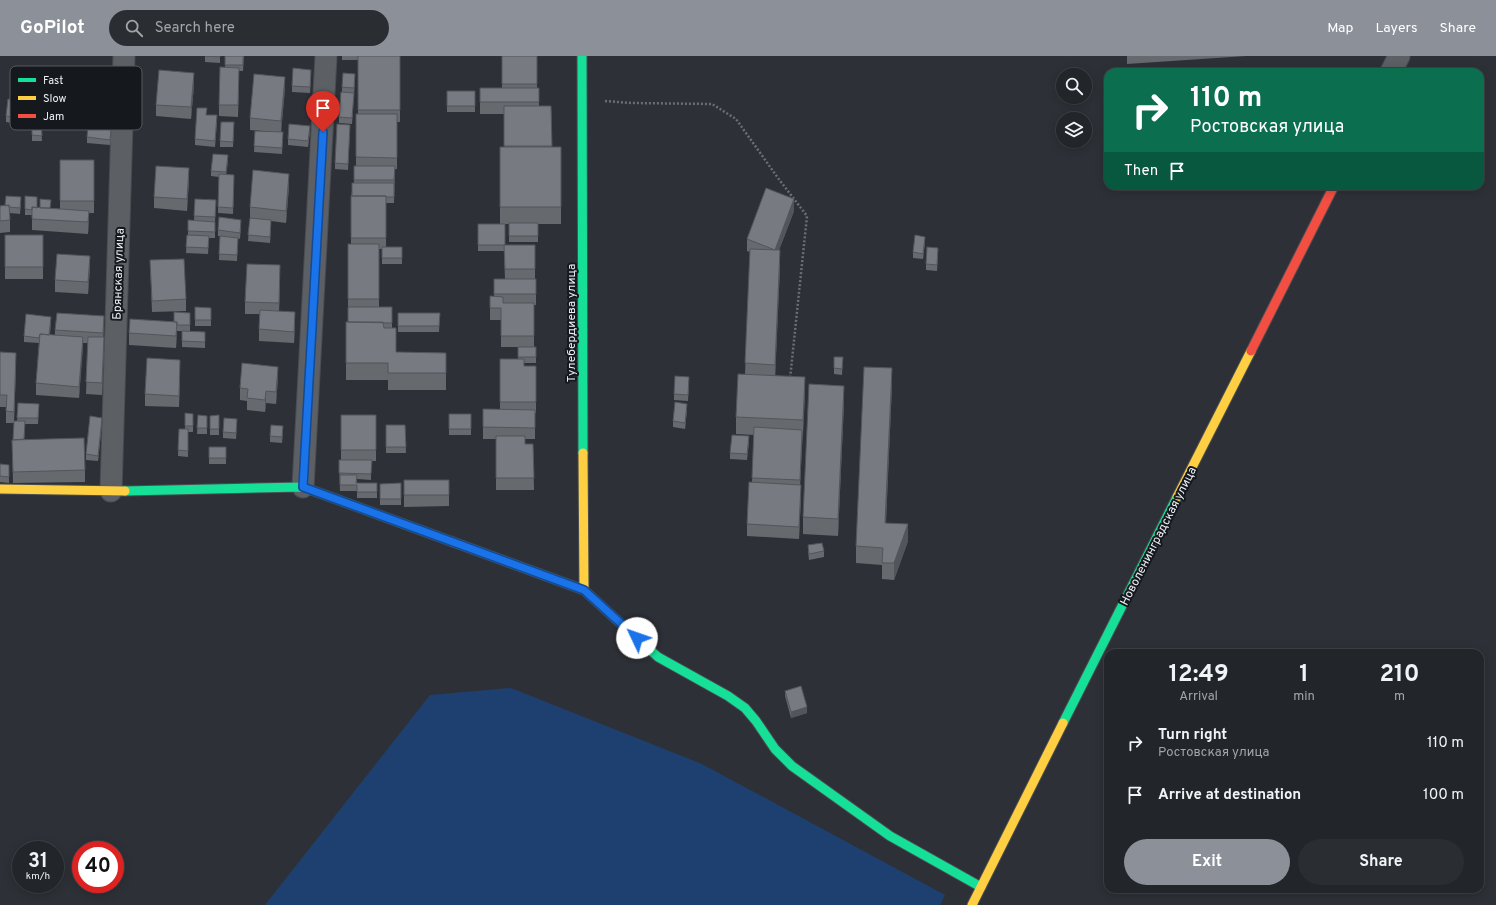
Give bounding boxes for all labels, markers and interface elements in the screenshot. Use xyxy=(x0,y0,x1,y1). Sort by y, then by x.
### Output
search box xyxy=(109,10,389,46)
text: GoPilot xyxy=(20,16,85,40)
icon: search xyxy=(123,17,145,39)
text: Search here xyxy=(155,19,235,38)
text: Map xyxy=(1327,20,1353,37)
text: Layers xyxy=(1375,20,1417,37)
text: Share xyxy=(1439,20,1476,37)
legend xyxy=(10,66,142,130)
map controls xyxy=(1056,68,1092,148)
button: search xyxy=(1056,68,1092,104)
text: Fast xyxy=(43,74,63,88)
text: 110 m xyxy=(1190,81,1262,117)
icon: right xyxy=(1124,84,1176,136)
pin xyxy=(306,91,340,132)
text: Slow xyxy=(43,92,66,106)
icon: arrive xyxy=(312,97,334,119)
text: Jam xyxy=(43,110,64,124)
button: layers xyxy=(1056,112,1092,148)
text: Ростовская улица xyxy=(1190,116,1344,139)
icon: arrive xyxy=(1166,160,1188,182)
text: Then xyxy=(1124,162,1158,181)
street label: Брянская улица xyxy=(109,228,129,320)
street label: Тулебердиева улица xyxy=(564,264,580,382)
street label: Новоленинградская улица xyxy=(1117,464,1201,609)
position arrow xyxy=(616,617,658,659)
text: 12:49 xyxy=(1168,660,1229,690)
text: 1 xyxy=(1299,660,1309,690)
text: 210 xyxy=(1379,660,1419,690)
text: Arrival xyxy=(1179,689,1218,705)
text: min xyxy=(1293,689,1315,705)
text: m xyxy=(1394,689,1405,705)
text: Turn right xyxy=(1158,726,1227,745)
icon: right xyxy=(1124,732,1146,754)
text: 110 m xyxy=(1427,734,1464,753)
text: Ростовская улица xyxy=(1158,745,1269,761)
icon: arrive xyxy=(1124,784,1146,806)
text: Arrive at destination xyxy=(1158,786,1301,805)
text: 100 m xyxy=(1423,786,1464,805)
button: Exit xyxy=(1124,839,1290,885)
button: Share xyxy=(1298,839,1464,885)
speed limit sign: 40 xyxy=(72,841,124,893)
text: 31 xyxy=(28,849,48,875)
text: km/h xyxy=(26,870,50,883)

